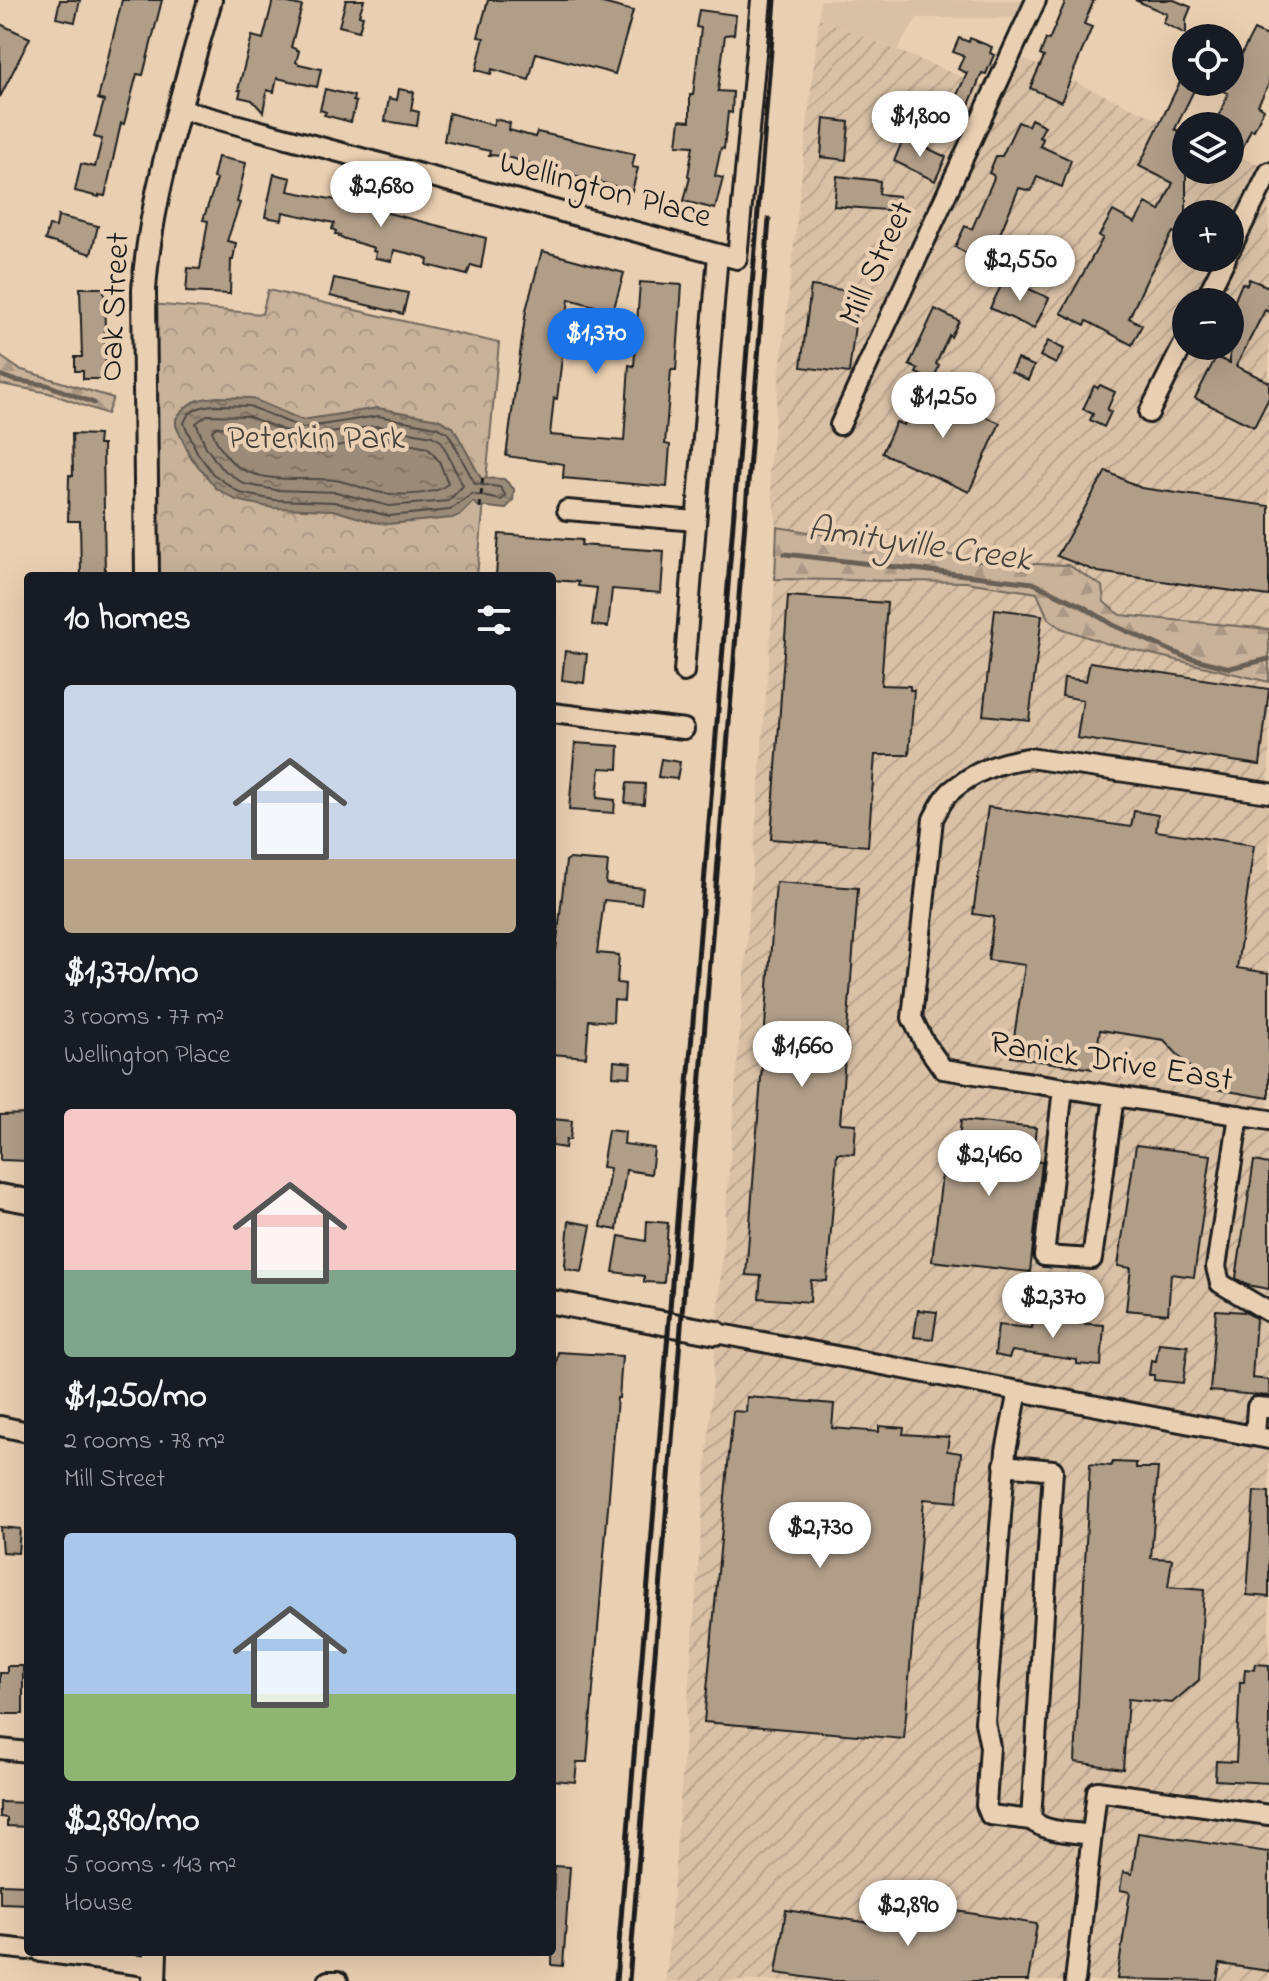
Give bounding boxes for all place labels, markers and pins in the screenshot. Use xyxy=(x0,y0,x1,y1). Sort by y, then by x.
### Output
pin: $1,800 xyxy=(855,91,985,159)
pin: $2,680 xyxy=(316,161,446,229)
pin: $2,550 xyxy=(955,235,1085,303)
pin: $1,370 xyxy=(531,308,661,376)
pin: $1,250 xyxy=(878,372,1008,440)
pin: $1,660 xyxy=(737,1021,867,1089)
pin: $2,460 xyxy=(924,1130,1054,1198)
pin: $2,370 xyxy=(988,1272,1118,1340)
pin: $2,730 xyxy=(755,1502,885,1570)
pin: $2,890 xyxy=(843,1880,973,1948)

